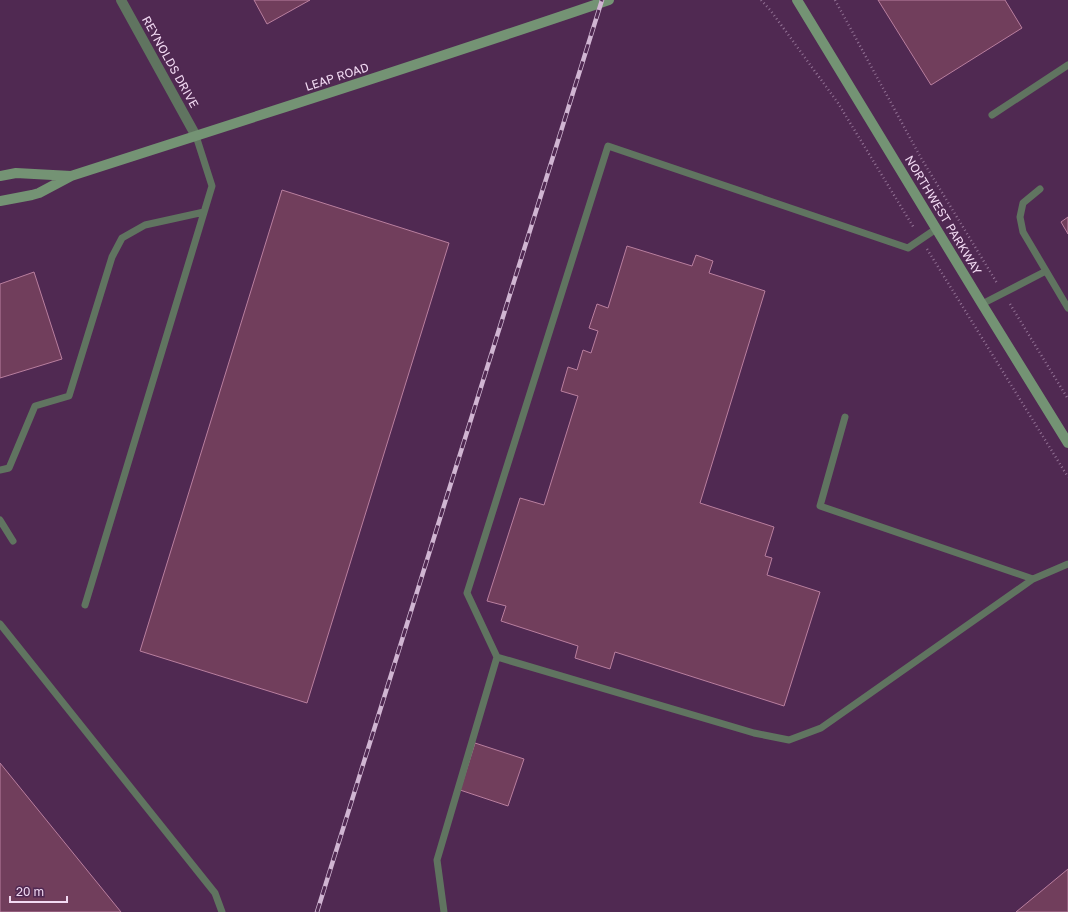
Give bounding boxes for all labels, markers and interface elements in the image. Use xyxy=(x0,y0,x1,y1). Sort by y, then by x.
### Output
street label: REYNOLDS DRIVE xyxy=(139,13,202,110)
street label: LEAP ROAD xyxy=(303,59,371,94)
street label: NORTHWEST PARKWAY xyxy=(902,152,985,277)
scale bar xyxy=(10,878,67,904)
text: 20 m xyxy=(16,884,44,899)

